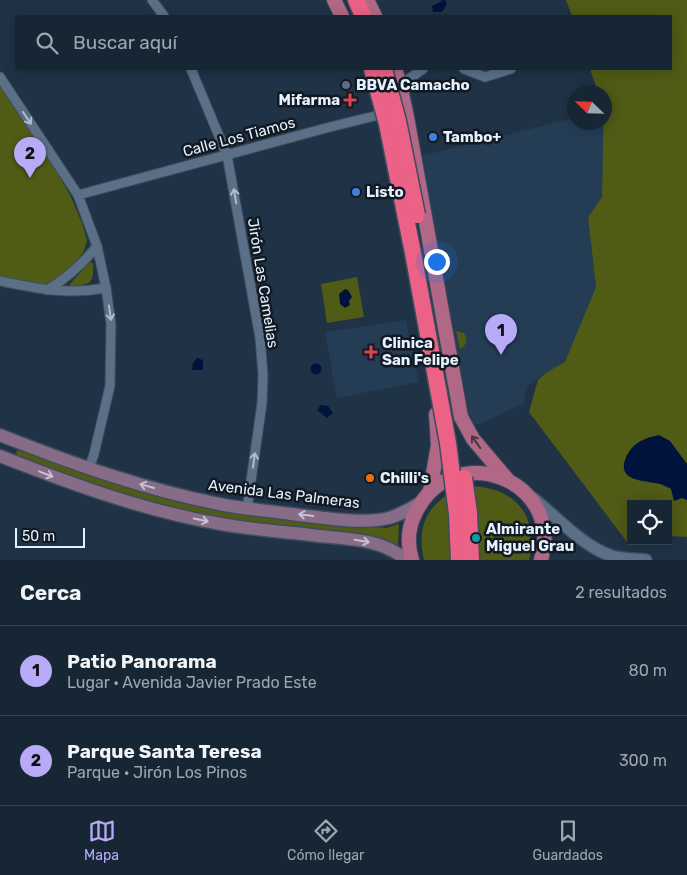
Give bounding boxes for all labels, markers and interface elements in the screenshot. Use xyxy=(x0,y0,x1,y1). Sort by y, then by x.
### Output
search box xyxy=(15,15,672,70)
icon: search xyxy=(33,29,61,57)
text: Buscar aquí xyxy=(73,31,177,54)
place label: BBVA Camacho xyxy=(356,76,470,94)
marker: BBVA Camacho xyxy=(340,79,352,91)
north arrow xyxy=(567,85,612,130)
place label: Mifarma xyxy=(279,91,340,109)
marker: Mifarma xyxy=(344,94,356,106)
one-way arrow xyxy=(22,111,32,125)
street label: Calle Los Tiamos xyxy=(181,113,298,161)
place label: Tambo+ xyxy=(443,128,501,146)
marker: Tambo+ xyxy=(427,131,439,143)
pin: 2 xyxy=(14,137,46,178)
place label: Listo xyxy=(366,183,404,201)
marker: Listo xyxy=(350,186,362,198)
one-way arrow xyxy=(229,188,239,204)
street label: Jirón Las Camelias xyxy=(244,217,282,350)
your location xyxy=(424,249,450,275)
one-way arrow xyxy=(105,305,115,321)
pin: 1 xyxy=(485,314,517,355)
place label: Clinica San Felipe xyxy=(382,334,459,369)
marker: Clinica San Felipe xyxy=(364,345,378,359)
one-way arrow xyxy=(471,435,481,449)
one-way arrow xyxy=(250,453,260,469)
place label: Chilli's xyxy=(380,469,429,487)
one-way arrow xyxy=(38,470,53,479)
marker: Chilli's xyxy=(364,472,376,484)
street label: Avenida Las Palmeras xyxy=(207,476,361,512)
one-way arrow xyxy=(139,481,155,491)
map controls xyxy=(627,500,672,545)
button: locate xyxy=(627,500,672,545)
one-way arrow xyxy=(299,510,315,520)
one-way arrow xyxy=(193,516,209,525)
place label: Almirante Miguel Grau xyxy=(486,520,574,555)
scale bar xyxy=(15,525,85,548)
text: 50 m xyxy=(22,528,55,545)
marker: Almirante Miguel Grau xyxy=(470,532,482,544)
one-way arrow xyxy=(354,537,370,547)
text: Cerca xyxy=(20,580,81,605)
text: 2 resultados xyxy=(575,583,667,602)
text: Patio Panorama xyxy=(67,650,217,673)
text: 1 xyxy=(32,661,40,680)
text: 80 m xyxy=(629,661,667,680)
text: Lugar · Avenida Javier Prado Este xyxy=(67,673,317,692)
text: Parque Santa Teresa xyxy=(67,740,262,763)
text: 2 xyxy=(31,751,41,770)
text: 300 m xyxy=(619,751,667,770)
text: Parque · Jirón Los Pinos xyxy=(67,763,247,782)
tab: Mapa xyxy=(84,817,119,864)
tab: Cómo llegar xyxy=(287,817,364,864)
tab: Guardados xyxy=(532,817,603,864)

